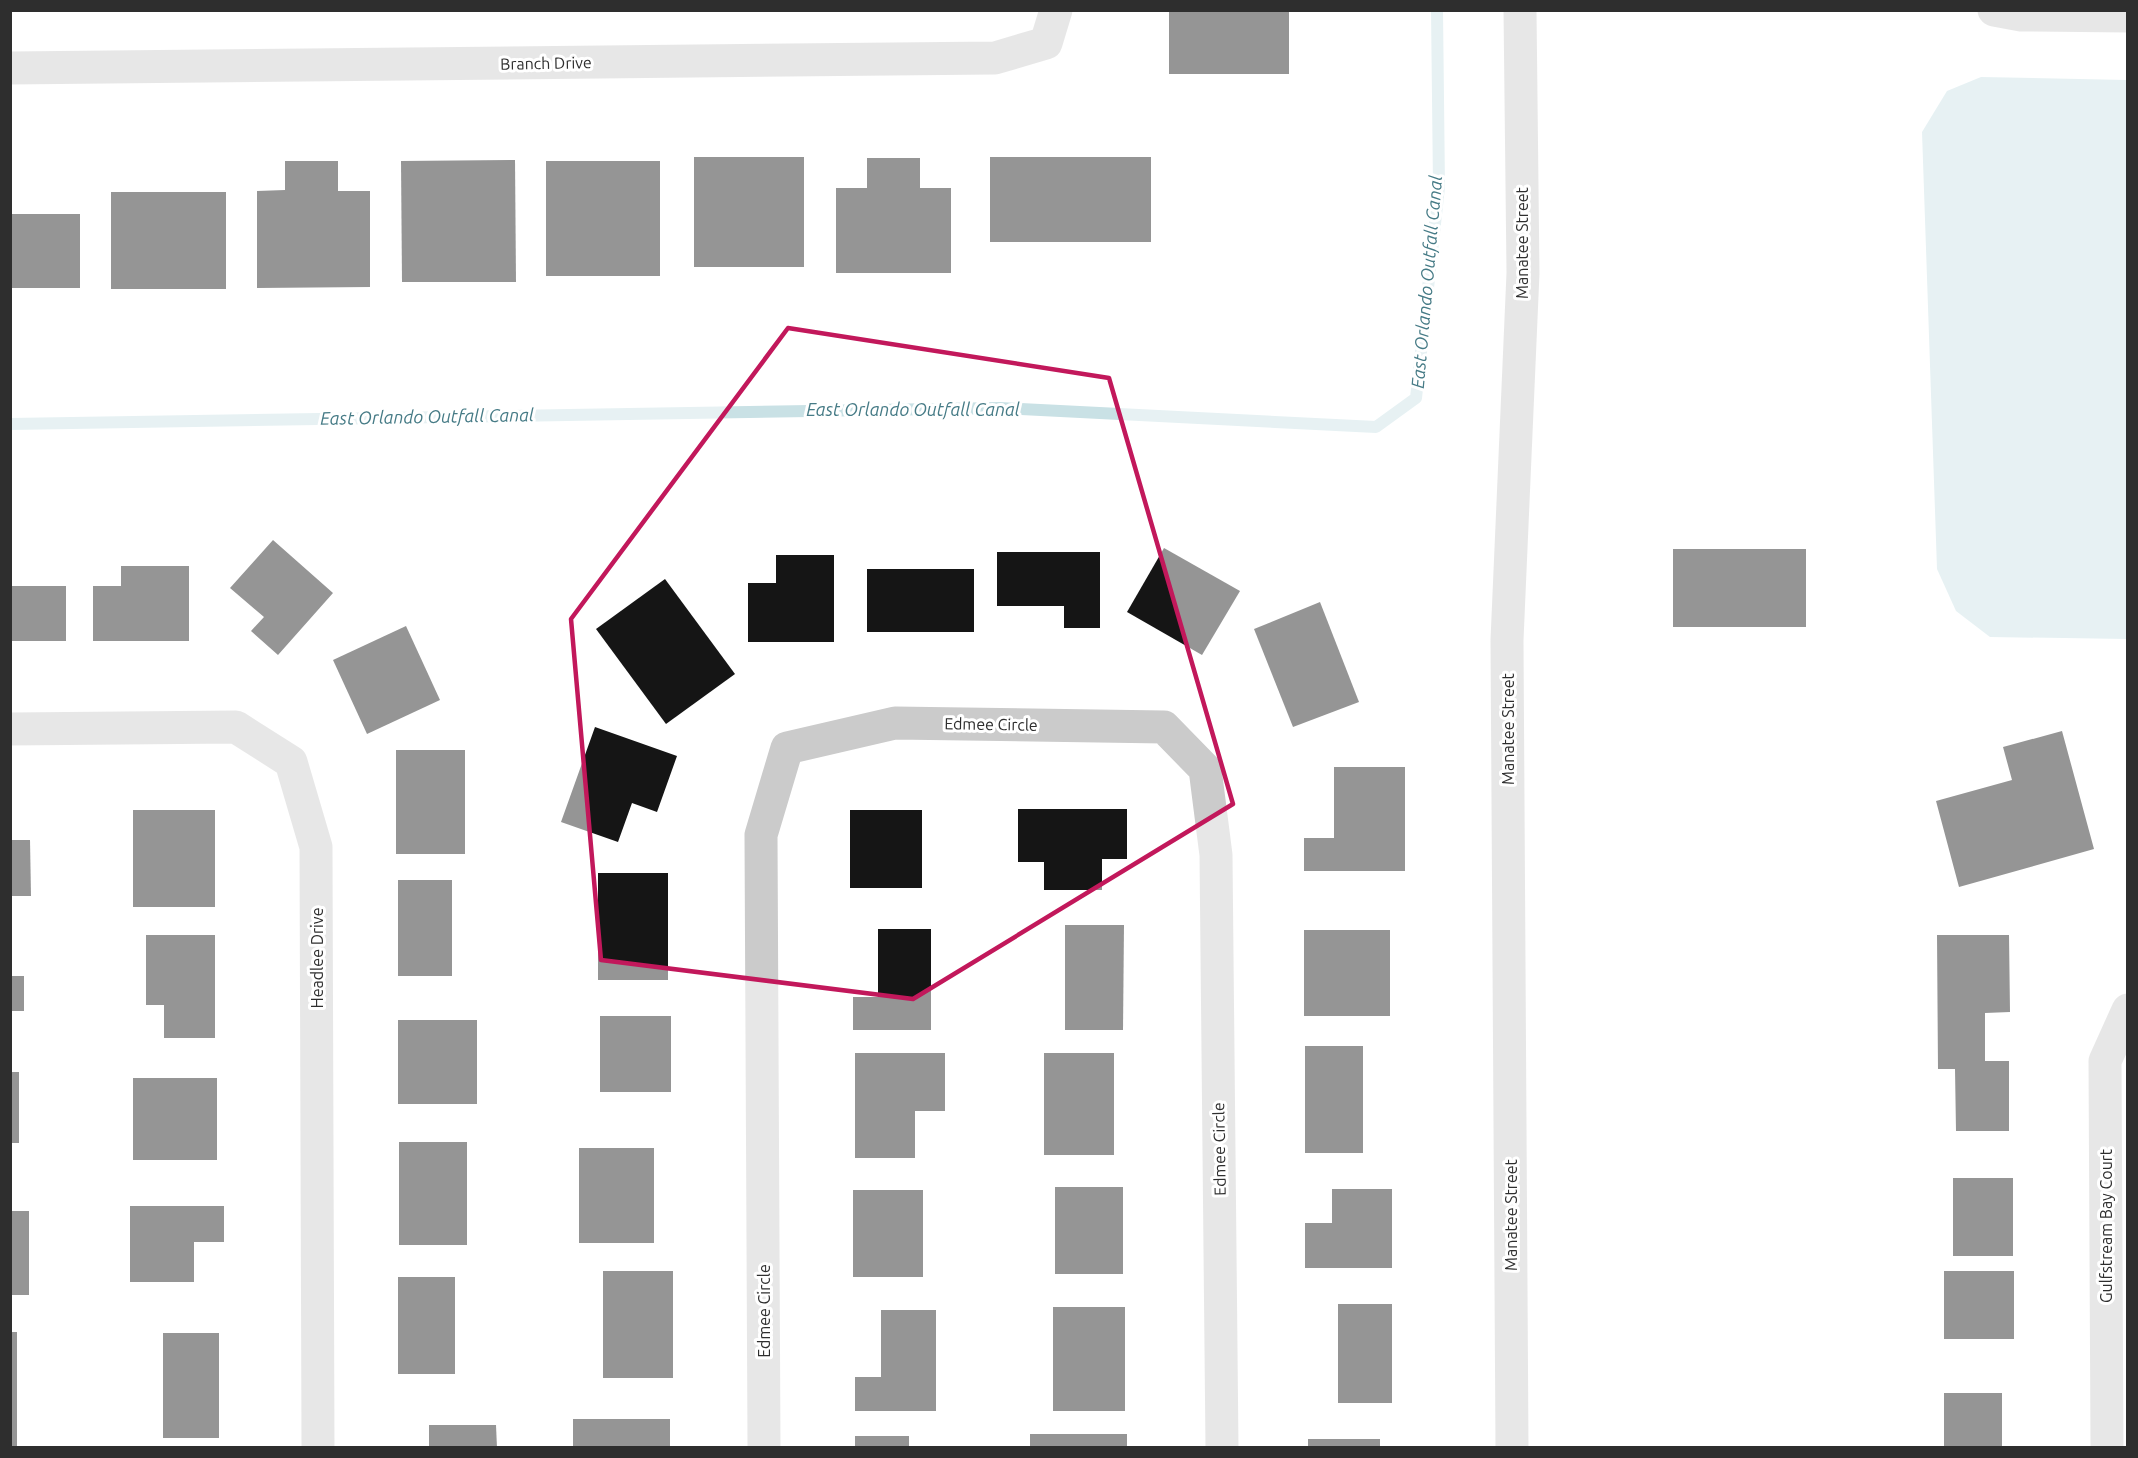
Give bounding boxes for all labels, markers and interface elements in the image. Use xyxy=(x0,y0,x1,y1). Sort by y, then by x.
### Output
street label: Branch Drive xyxy=(500,53,592,73)
water label: East Orlando Outfall Canal xyxy=(1407,175,1446,389)
street label: Manatee Street xyxy=(1513,186,1531,299)
water label: East Orlando Outfall Canal xyxy=(806,399,1020,420)
water label: East Orlando Outfall Canal xyxy=(320,404,534,429)
street label: Manatee Street xyxy=(1499,672,1517,785)
street label: Edmee Circle xyxy=(944,714,1038,734)
street label: Headlee Drive xyxy=(308,908,326,1008)
street label: Edmee Circle xyxy=(1209,1102,1229,1196)
street label: Gulfstream Bay Court xyxy=(2097,1148,2115,1303)
street label: Manatee Street xyxy=(1502,1158,1520,1271)
street label: Edmee Circle xyxy=(755,1264,773,1358)

